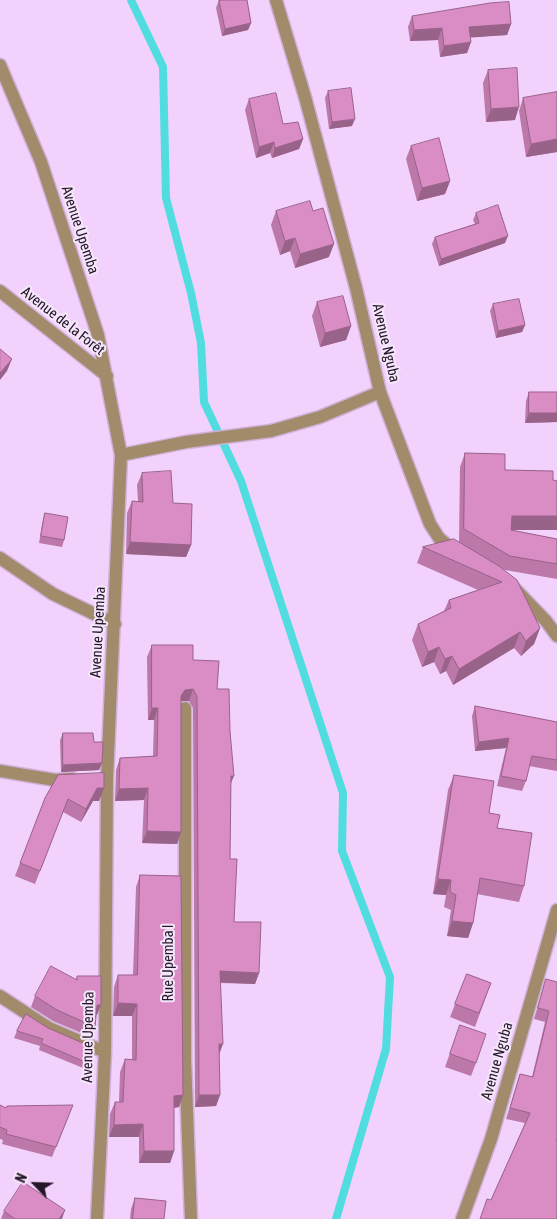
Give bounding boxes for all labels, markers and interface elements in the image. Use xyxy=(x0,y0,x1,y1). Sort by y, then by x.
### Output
street label: Avenue Upemba xyxy=(57,184,103,276)
street label: Avenue de la Forêt xyxy=(18,283,108,359)
street label: Avenue Nguba xyxy=(368,302,404,384)
street label: Avenue Upemba xyxy=(87,586,109,678)
street label: Rue Upemba I xyxy=(159,924,177,1002)
street label: Avenue Upemba xyxy=(78,991,98,1083)
street label: Avenue Nguba xyxy=(477,1020,517,1102)
north arrow xyxy=(10,1159,60,1209)
text: N xyxy=(12,1171,30,1185)

